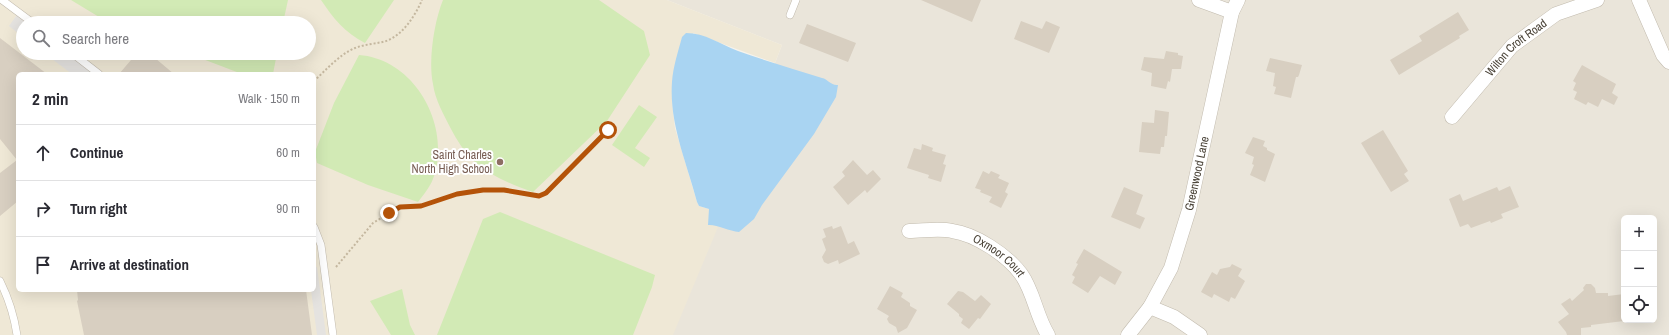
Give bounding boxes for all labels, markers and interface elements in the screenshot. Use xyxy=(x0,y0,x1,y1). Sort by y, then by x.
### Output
street label: Wilton Croft Road xyxy=(1482,15,1550,80)
search box xyxy=(16,16,316,60)
icon: search xyxy=(30,27,52,49)
text: Search here xyxy=(62,28,129,49)
text: 2 min xyxy=(32,87,68,110)
text: Walk · 150 m xyxy=(238,90,300,107)
route start xyxy=(599,121,617,139)
street label: Greenwood Lane xyxy=(1181,135,1213,212)
icon: ahead xyxy=(32,142,54,164)
text: Continue xyxy=(70,142,123,163)
text: 60 m xyxy=(276,144,300,161)
place label: Saint Charles North High School xyxy=(412,147,492,177)
marker: Saint Charles North High School xyxy=(495,157,505,167)
icon: right xyxy=(32,198,54,220)
text: Turn right xyxy=(70,198,127,219)
text: 90 m xyxy=(276,200,300,217)
route end xyxy=(380,204,398,222)
map controls xyxy=(1621,215,1657,323)
button: + xyxy=(1621,215,1657,251)
street label: Oxmoor Court xyxy=(970,231,1029,280)
button: − xyxy=(1621,251,1657,287)
icon: arrive xyxy=(32,254,54,276)
text: Arrive at destination xyxy=(70,254,189,275)
button: locate xyxy=(1621,287,1657,323)

